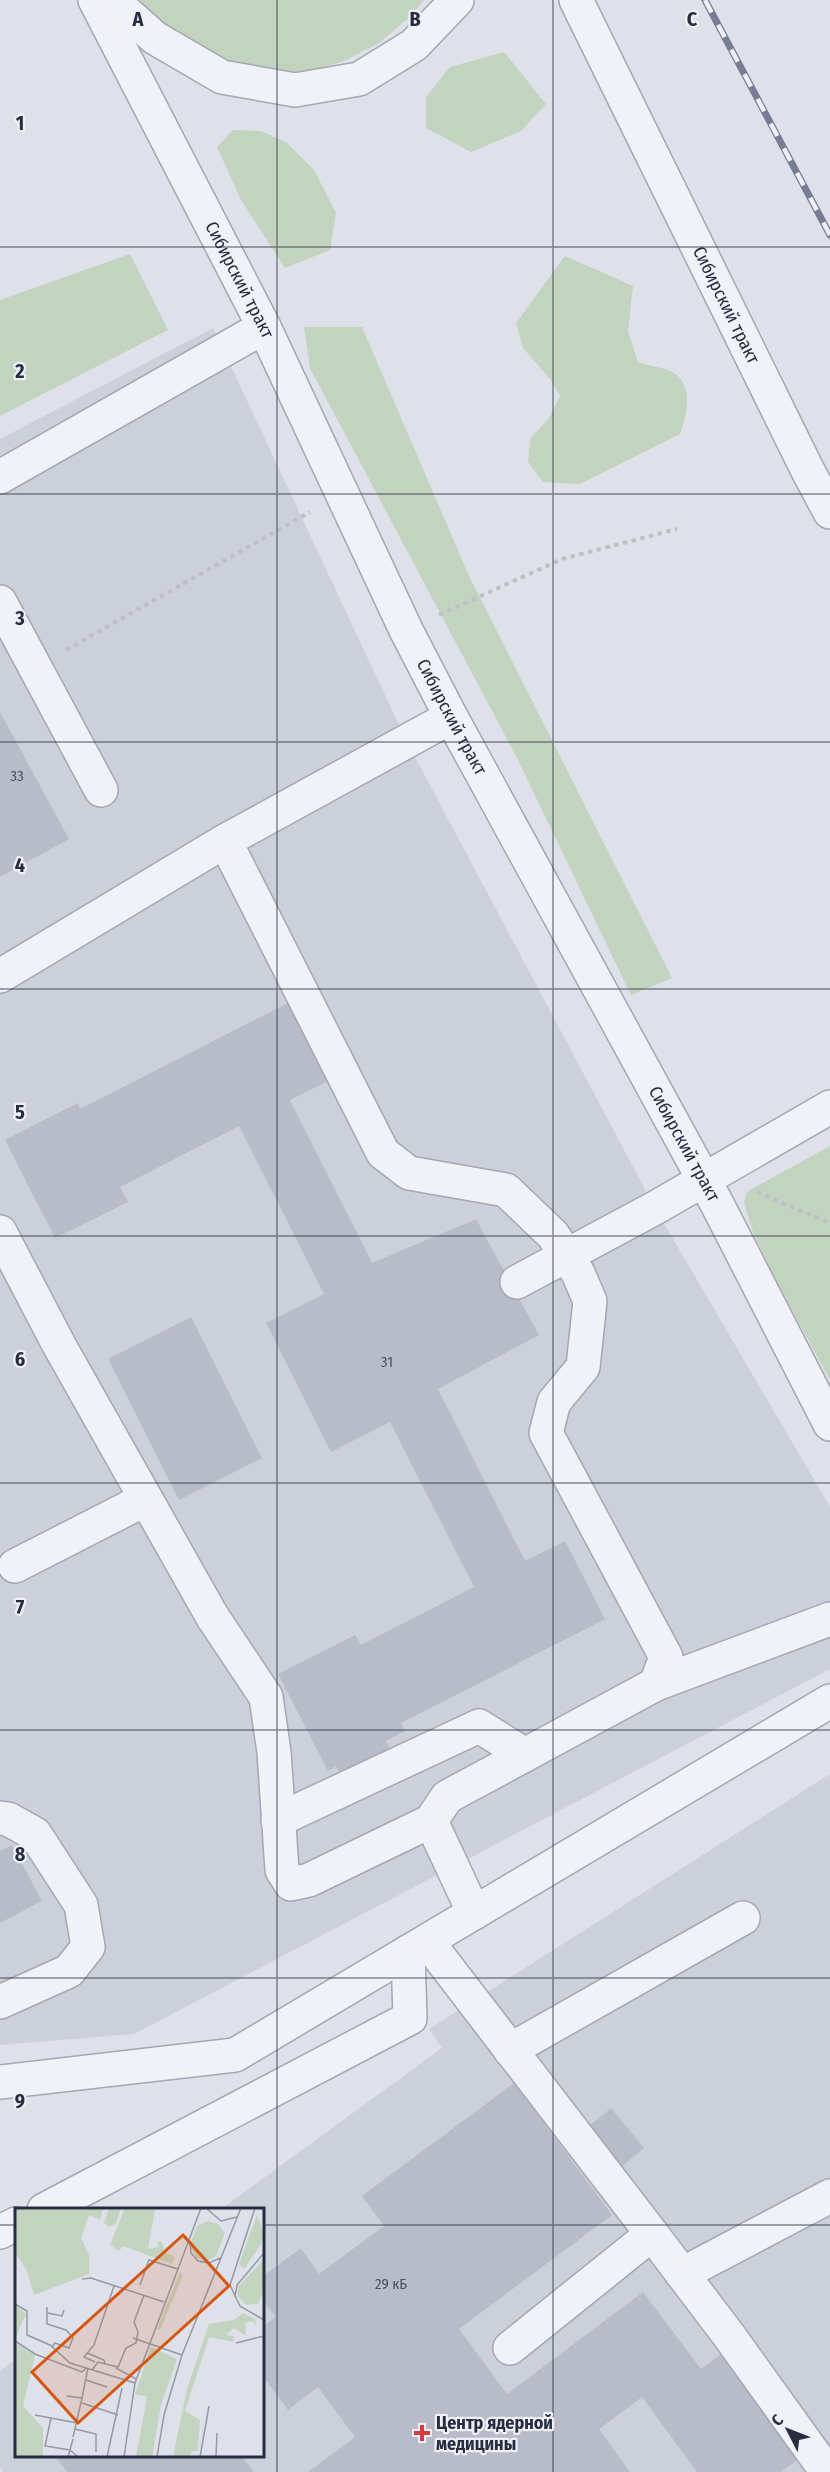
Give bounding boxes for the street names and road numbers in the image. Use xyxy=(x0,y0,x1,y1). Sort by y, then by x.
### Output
street label: Сибирский тракт xyxy=(200,218,279,342)
street label: Сибирский тракт xyxy=(688,243,765,368)
street label: Сибирский тракт xyxy=(412,655,492,779)
street label: Сибирский тракт xyxy=(644,1082,725,1206)

